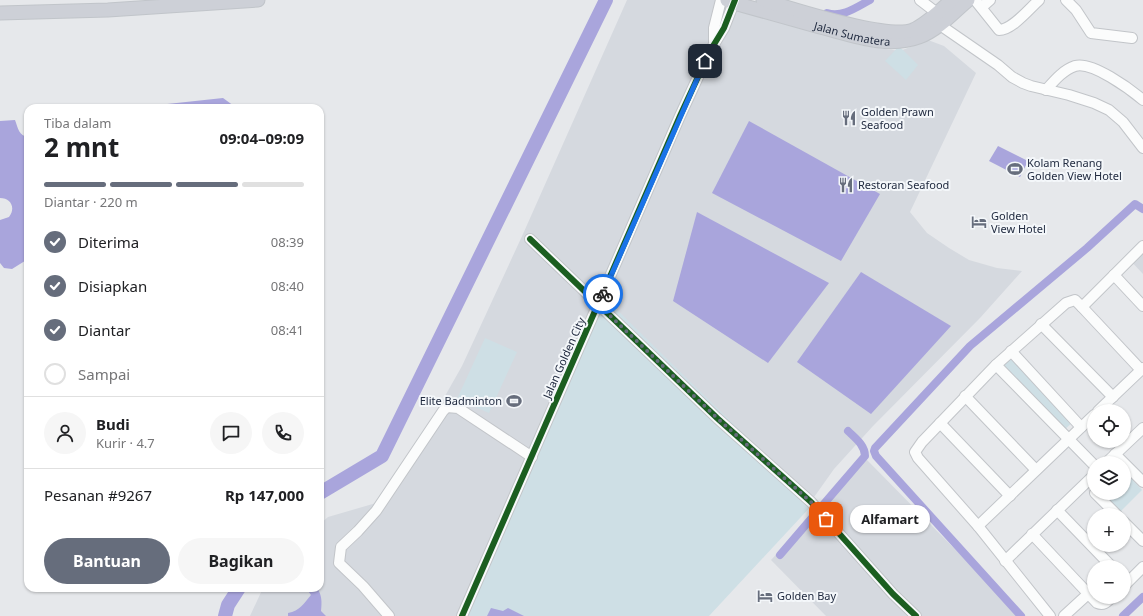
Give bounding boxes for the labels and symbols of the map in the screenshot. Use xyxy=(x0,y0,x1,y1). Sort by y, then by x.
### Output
street label: Jalan Sumatera xyxy=(812,17,891,49)
pin xyxy=(688,44,722,78)
place label: Golden Prawn Seafood xyxy=(861,104,934,132)
restaurant icon: Golden Prawn Seafood xyxy=(840,109,858,127)
place label: Kolam Renang Golden View Hotel xyxy=(1027,155,1122,183)
sports icon: Kolam Renang Golden View Hotel xyxy=(1006,160,1024,178)
restaurant icon: Restoran Seafood xyxy=(837,176,855,194)
place label: Restoran Seafood xyxy=(858,177,949,192)
place label: Golden View Hotel xyxy=(991,208,1046,236)
hotel icon: Golden View Hotel xyxy=(970,213,988,231)
courier xyxy=(583,274,623,314)
street label: Jalan Golden City xyxy=(539,314,588,402)
sports icon: Elite Badminton xyxy=(505,392,523,410)
place label: Elite Badminton xyxy=(420,393,502,408)
pin xyxy=(809,502,843,536)
callout: Alfamart xyxy=(850,505,930,533)
hotel icon: Golden Bay xyxy=(756,587,774,605)
place label: Golden Bay xyxy=(777,588,836,603)

